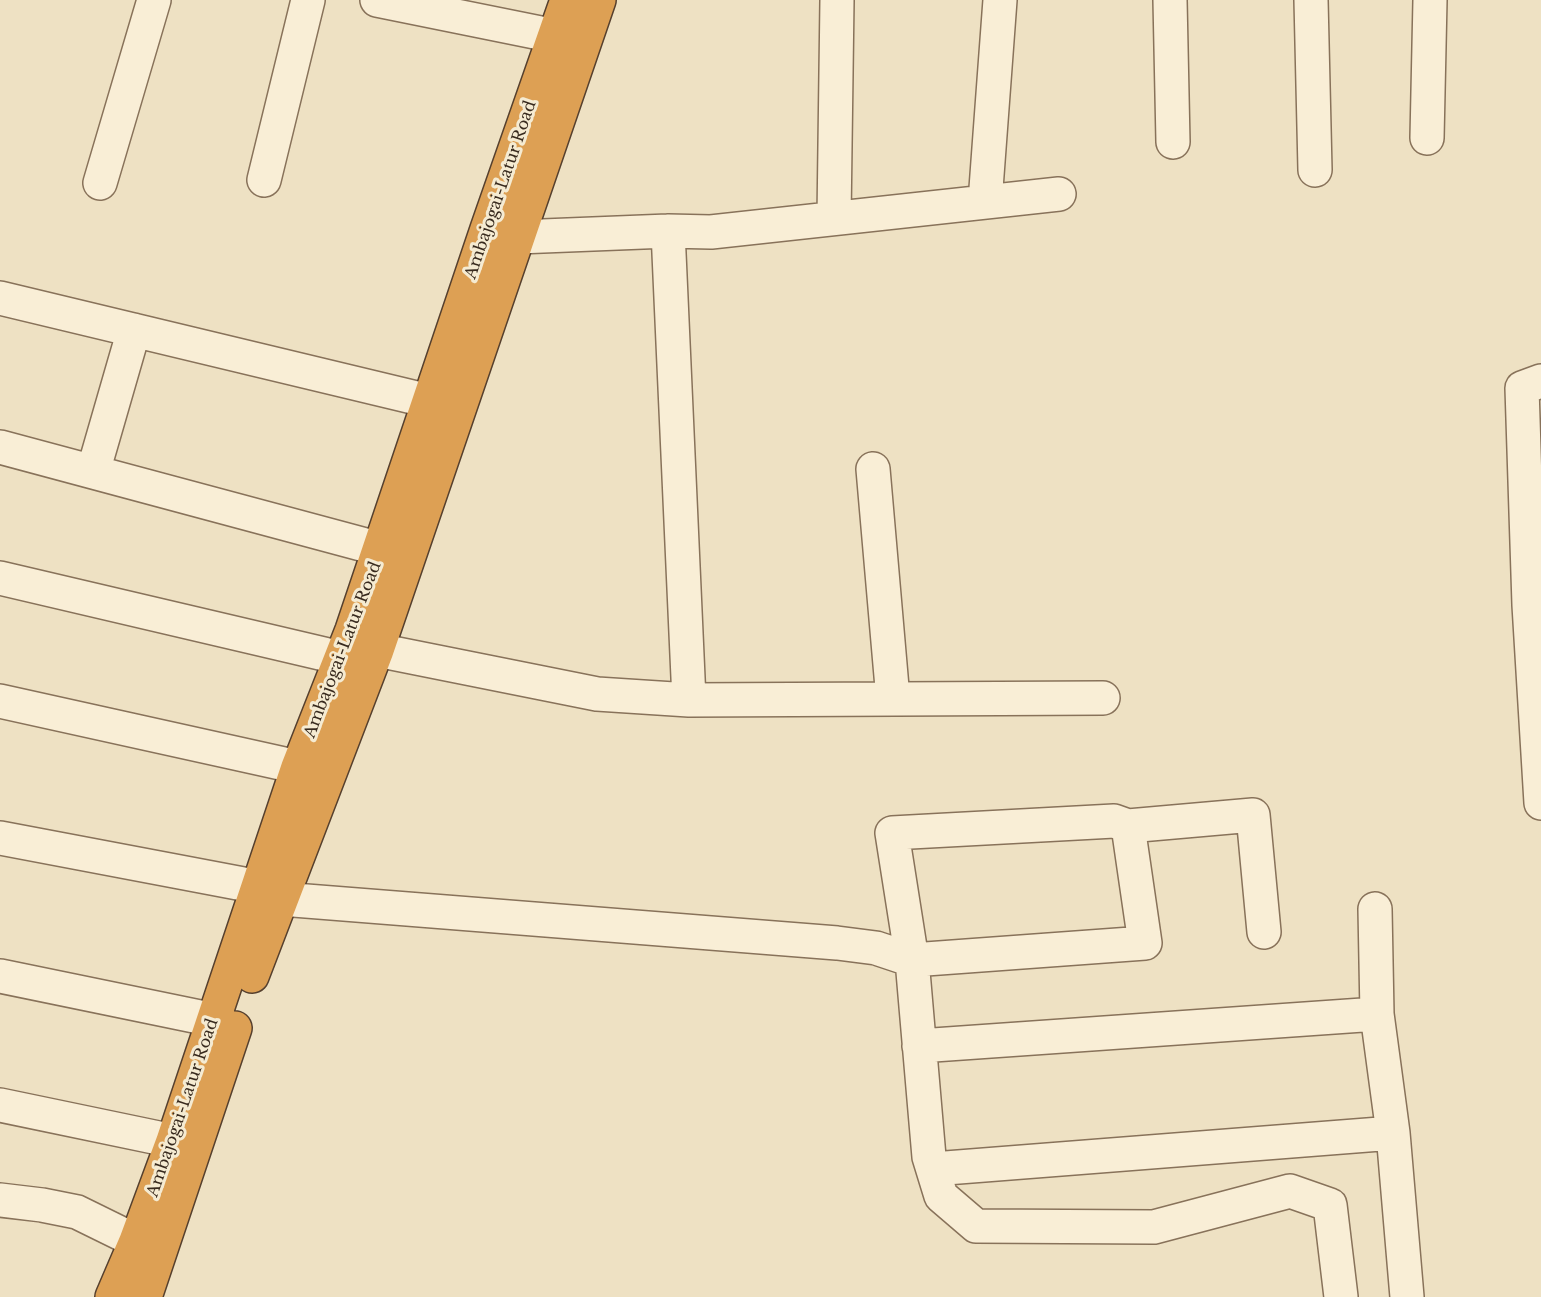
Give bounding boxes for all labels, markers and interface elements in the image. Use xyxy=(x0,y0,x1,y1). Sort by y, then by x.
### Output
street label: Ambajogai-Latur Road xyxy=(461,98,541,282)
street label: Ambajogai-Latur Road xyxy=(300,559,386,741)
street label: Ambajogai-Latur Road xyxy=(143,1016,223,1200)

